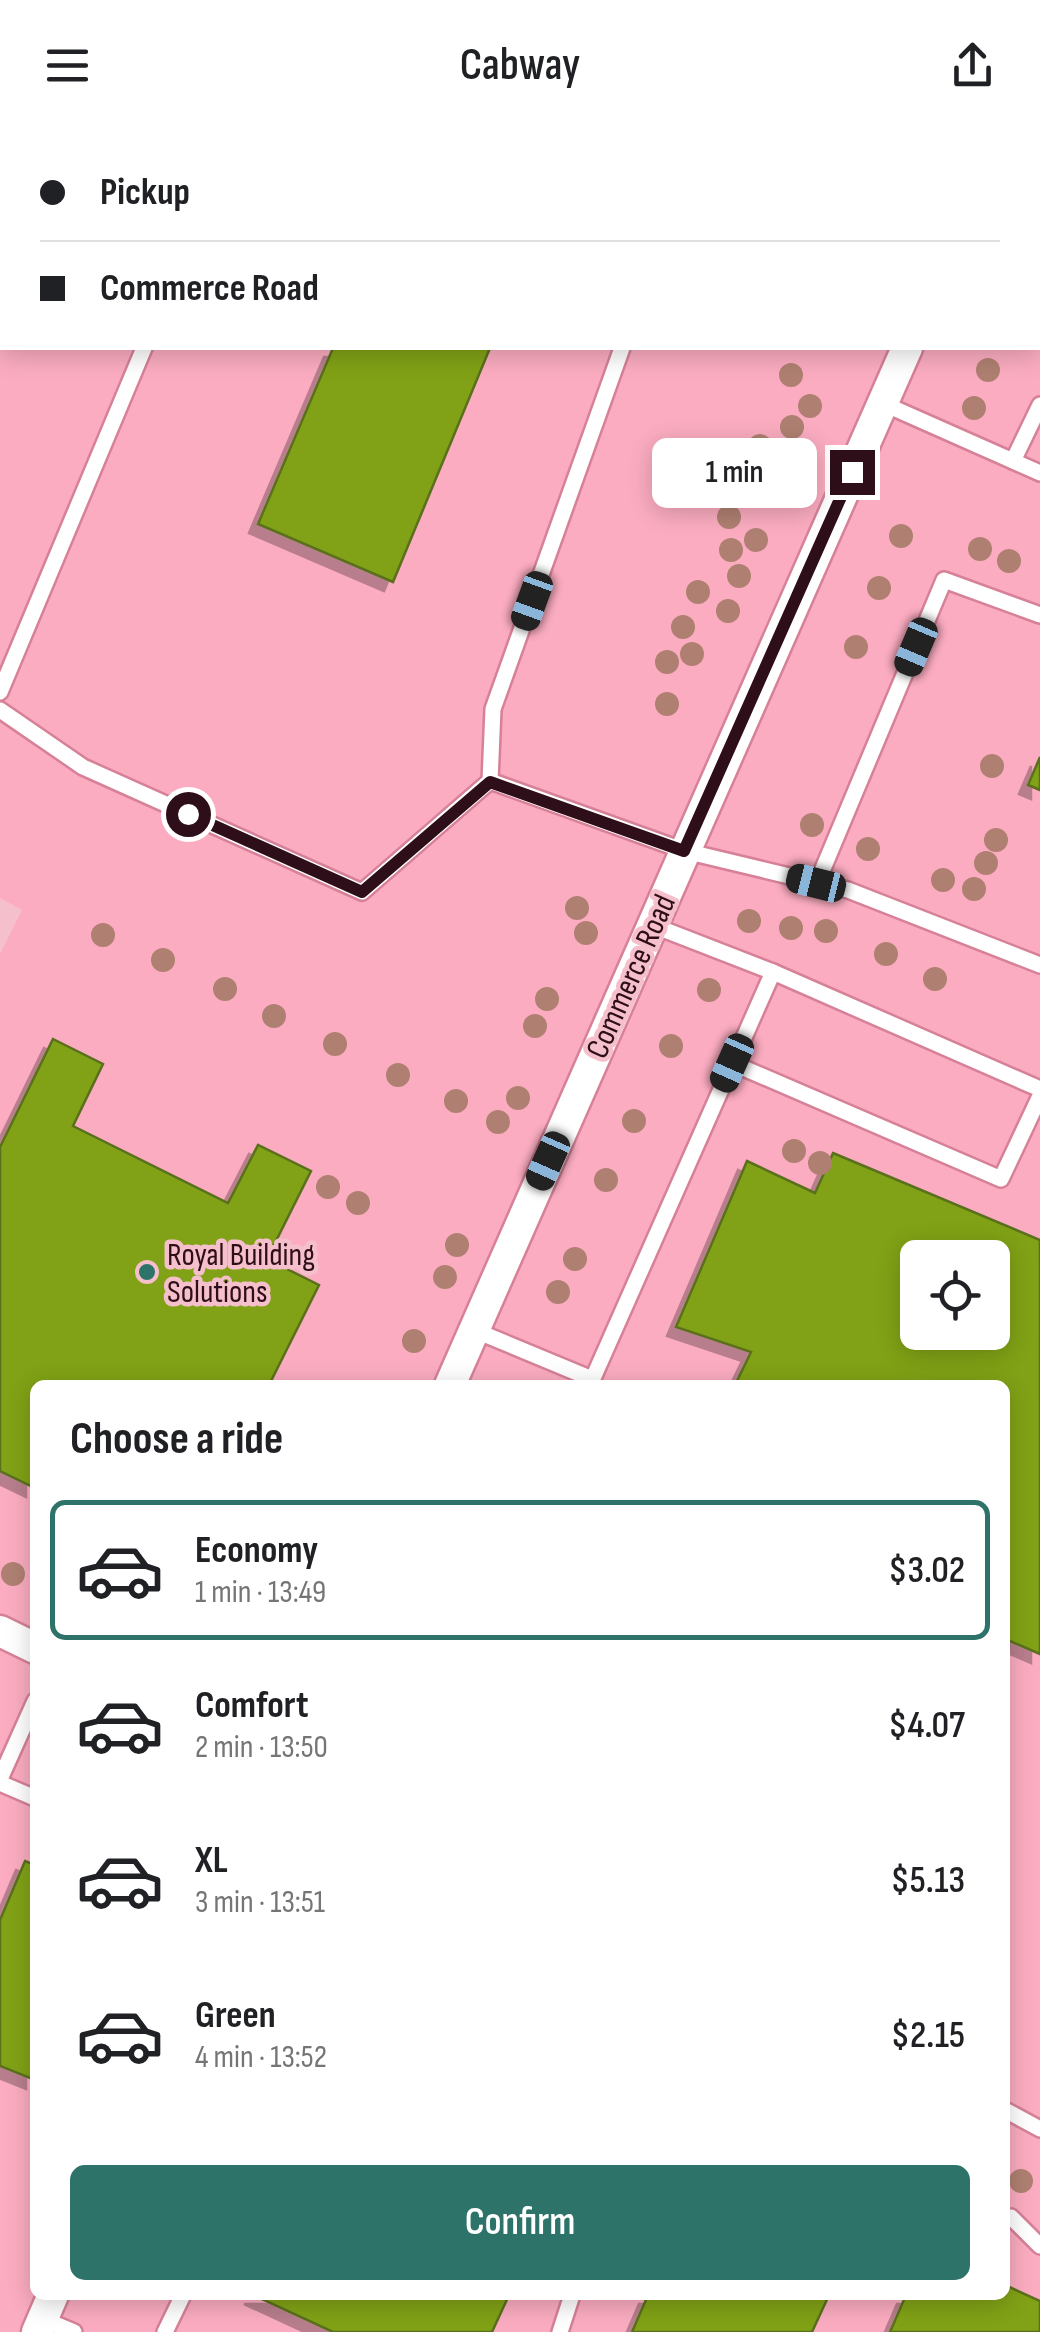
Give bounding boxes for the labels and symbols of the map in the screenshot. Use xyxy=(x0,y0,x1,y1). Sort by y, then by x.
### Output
callout: 1 min xyxy=(652,437,817,507)
route end xyxy=(830,450,875,495)
car xyxy=(508,568,556,634)
car xyxy=(890,614,942,680)
route start xyxy=(166,792,211,837)
car xyxy=(783,861,849,905)
street label: Commerce Road xyxy=(578,889,685,1065)
car xyxy=(706,1029,758,1097)
car xyxy=(522,1127,574,1195)
place label: Royal Building Solutions xyxy=(167,1236,315,1312)
marker: Royal Building Solutions xyxy=(136,1261,158,1283)

